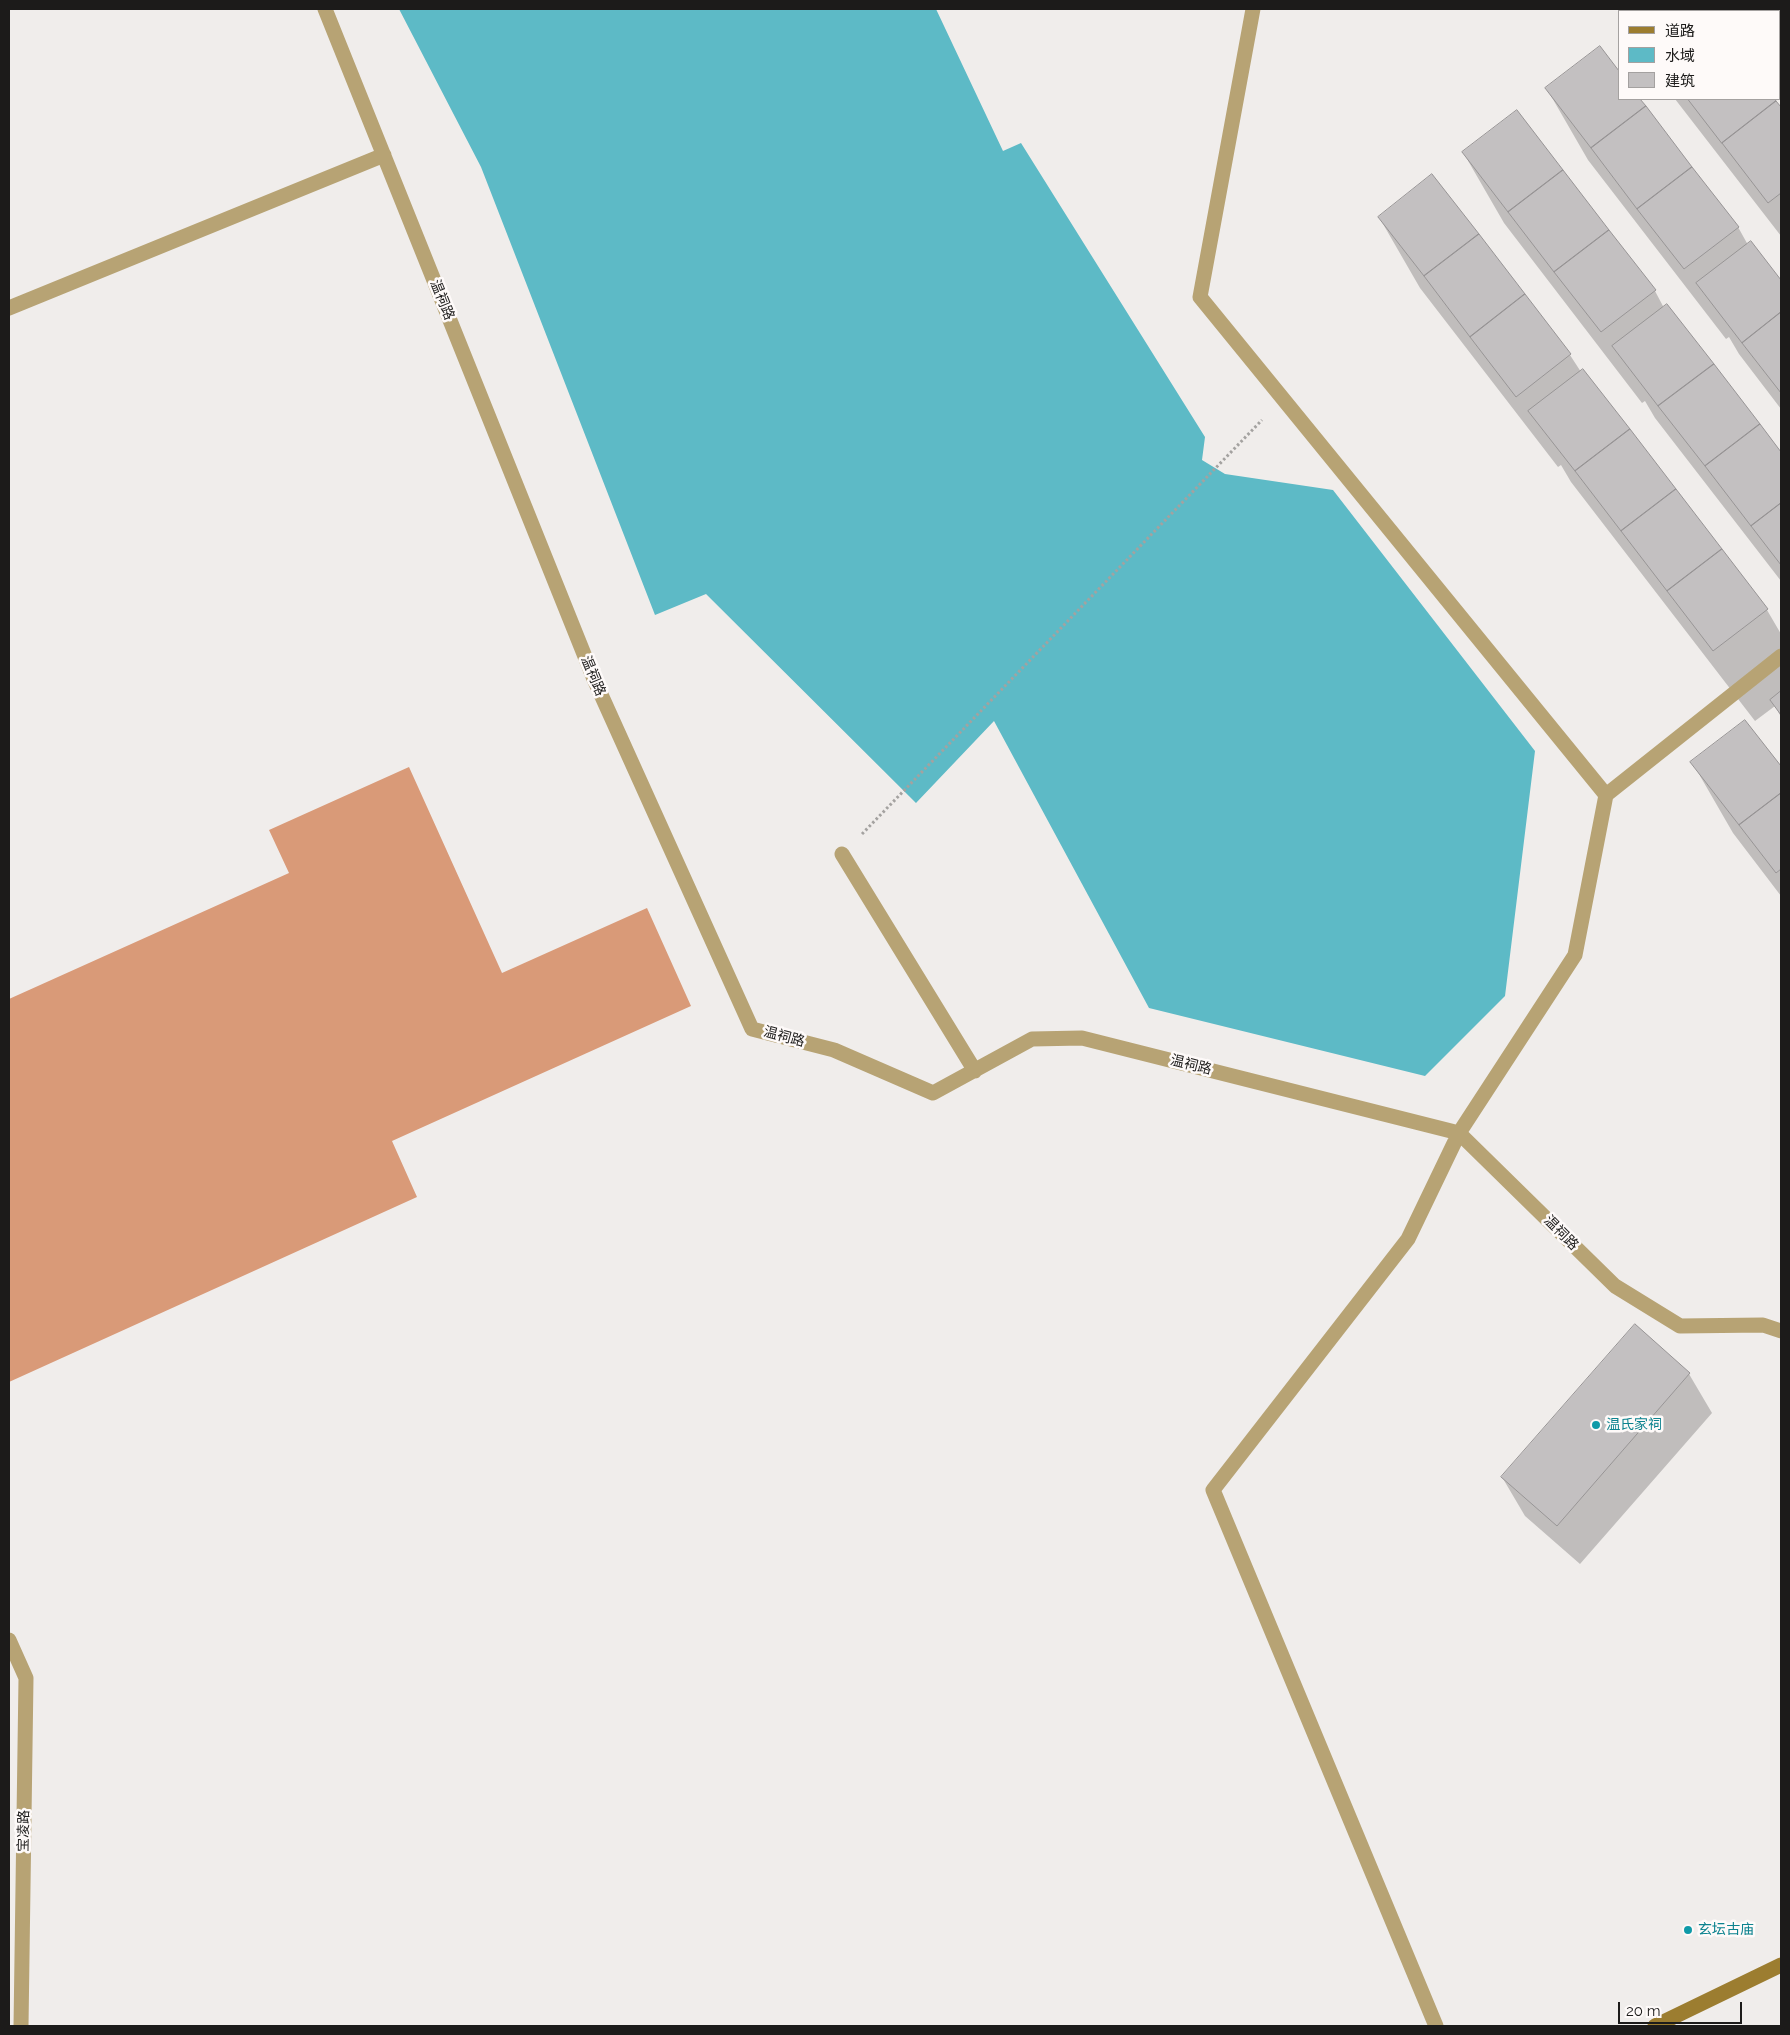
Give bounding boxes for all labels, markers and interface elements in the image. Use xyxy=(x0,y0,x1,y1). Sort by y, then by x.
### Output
legend xyxy=(1618,10,1780,100)
text: 道路 xyxy=(1665,22,1695,40)
text: 水域 xyxy=(1665,47,1695,65)
text: 建筑 xyxy=(1665,72,1695,90)
street label: 温祠路 xyxy=(426,277,458,323)
street label: 温祠路 xyxy=(577,653,609,699)
street label: 温祠路 xyxy=(762,1023,806,1051)
street label: 温祠路 xyxy=(1169,1052,1213,1078)
street label: 温祠路 xyxy=(1540,1212,1582,1254)
place label: 温氏家祠 xyxy=(1606,1417,1662,1433)
marker: 温氏家祠 xyxy=(1590,1419,1602,1431)
street label: 宝凌路 xyxy=(15,1810,33,1852)
place label: 玄坛古庙 xyxy=(1698,1922,1754,1938)
marker: 玄坛古庙 xyxy=(1682,1924,1694,1936)
scale bar xyxy=(1620,1992,1744,2024)
text: 20 m xyxy=(1626,2002,1661,2020)

